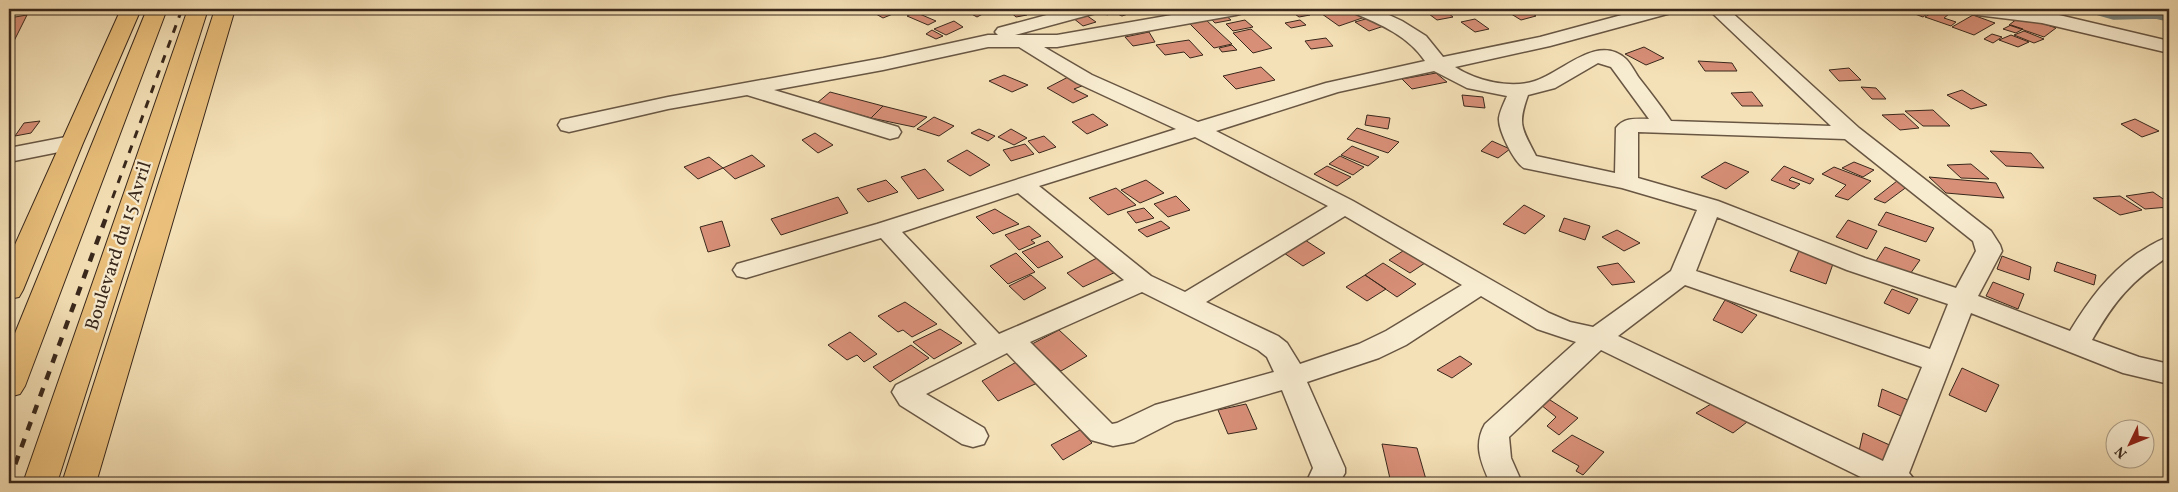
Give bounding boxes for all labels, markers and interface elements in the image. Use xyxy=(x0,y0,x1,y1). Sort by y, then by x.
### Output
street label: Boulevard du 15 Avril xyxy=(79,158,159,334)
north arrow xyxy=(2106,420,2156,470)
text: N xyxy=(2111,442,2132,462)

